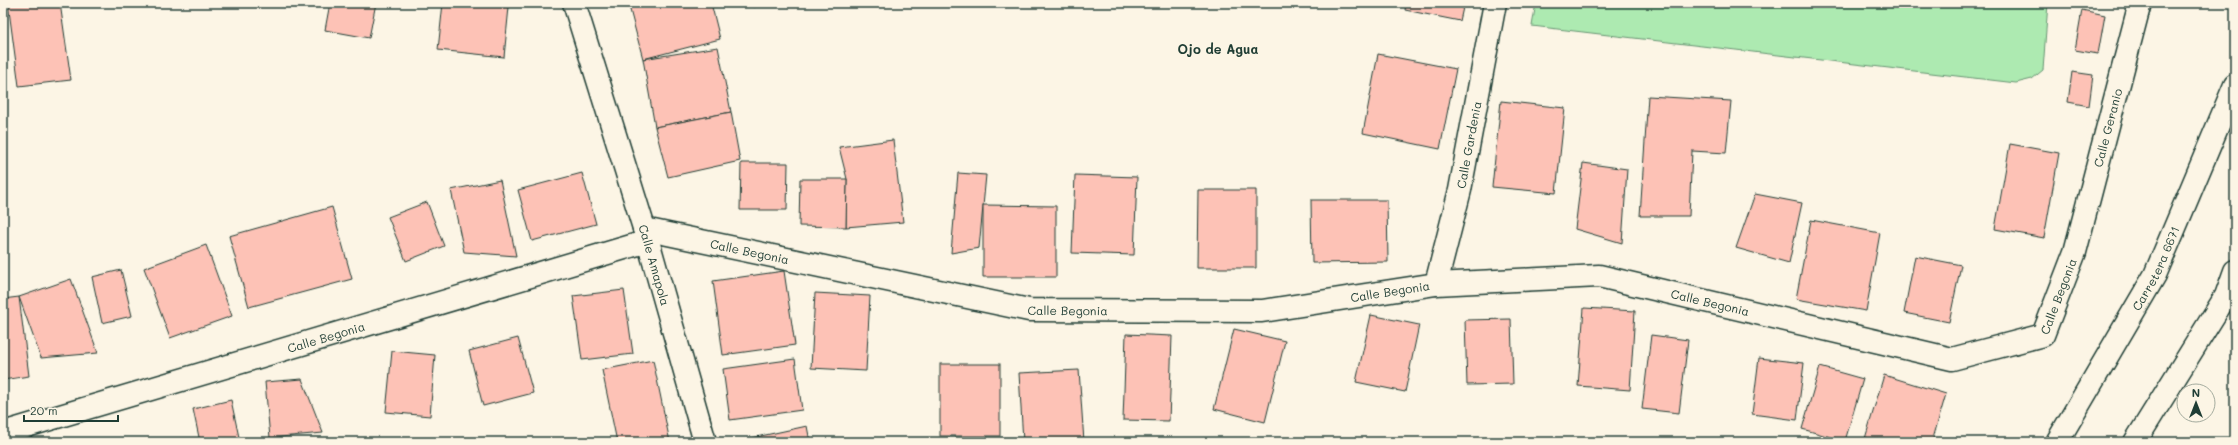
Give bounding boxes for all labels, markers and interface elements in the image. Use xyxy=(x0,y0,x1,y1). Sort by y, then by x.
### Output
district label: Ojo de Agua xyxy=(1178,40,1258,57)
street label: Calle Geranio xyxy=(2090,87,2125,169)
street label: Calle Gardenia xyxy=(1452,100,1484,190)
street label: Calle Amapola xyxy=(635,222,674,307)
street label: Carretera 6671 xyxy=(2128,224,2183,313)
street label: Calle Begonia xyxy=(709,235,791,267)
street label: Calle Begonia xyxy=(2036,256,2080,337)
street label: Calle Begonia xyxy=(1349,277,1431,305)
street label: Calle Begonia xyxy=(1669,285,1751,319)
street label: Calle Begonia xyxy=(1027,302,1108,318)
street label: Calle Begonia xyxy=(285,318,367,356)
north arrow xyxy=(2176,383,2216,423)
text: N xyxy=(2192,385,2200,400)
scale bar xyxy=(24,397,118,423)
text: 20 m xyxy=(30,402,58,418)

